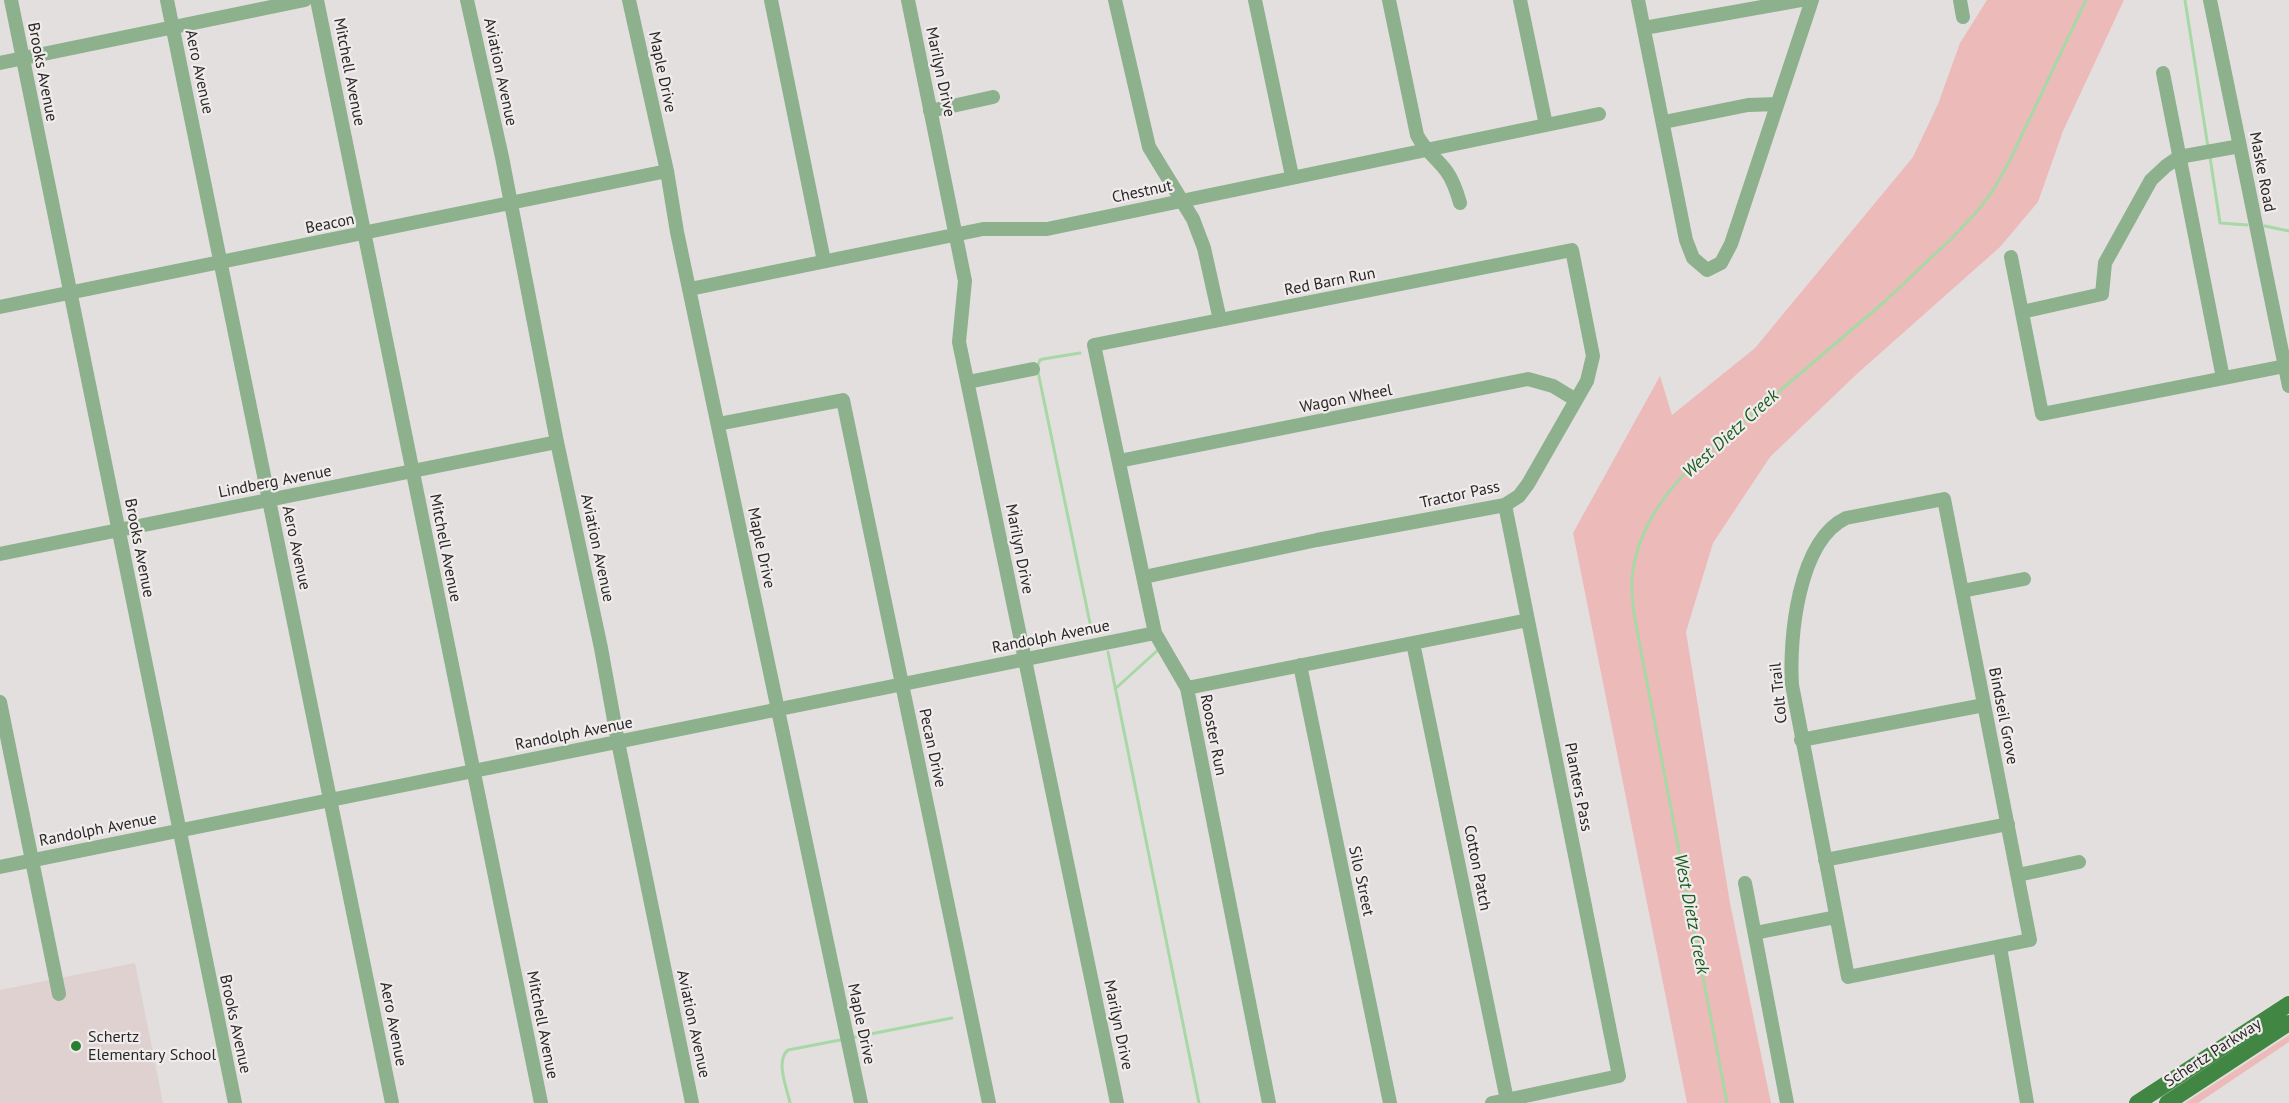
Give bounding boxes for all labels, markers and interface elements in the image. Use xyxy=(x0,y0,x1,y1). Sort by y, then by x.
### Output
street label: Mitchell Avenue xyxy=(329,16,369,128)
street label: Aviation Avenue xyxy=(479,16,521,128)
street label: Brooks Avenue xyxy=(23,21,61,123)
street label: Marilyn Drive xyxy=(921,25,959,119)
street label: Aero Avenue xyxy=(181,28,217,116)
street label: Maple Drive xyxy=(644,30,680,114)
street label: Maske Road xyxy=(2245,130,2279,214)
street label: Chestnut xyxy=(1110,176,1174,208)
street label: Beacon xyxy=(304,210,356,238)
street label: Red Barn Run xyxy=(1283,264,1377,300)
street label: Wagon Wheel xyxy=(1298,381,1394,417)
water label: West Dietz Creek xyxy=(1678,385,1784,483)
street label: Lindberg Avenue xyxy=(217,462,333,502)
street label: Tractor Pass xyxy=(1418,477,1502,513)
street label: Mitchell Avenue xyxy=(425,492,465,604)
street label: Aviation Avenue xyxy=(576,492,618,604)
street label: Brooks Avenue xyxy=(120,497,158,599)
street label: Marilyn Drive xyxy=(1001,502,1037,596)
street label: Aero Avenue xyxy=(278,504,314,592)
street label: Maple Drive xyxy=(743,506,779,590)
street label: Randolph Avenue xyxy=(990,616,1112,658)
street label: Colt Trail xyxy=(1766,662,1792,724)
street label: Bindseil Grove xyxy=(1984,666,2022,766)
street label: Rooster Run xyxy=(1196,693,1230,777)
street label: Pecan Drive xyxy=(914,707,950,789)
street label: Randolph Avenue xyxy=(513,713,635,755)
street label: Planters Pass xyxy=(1560,741,1596,833)
street label: Randolph Avenue xyxy=(37,809,159,851)
street label: Cotton Patch xyxy=(1459,823,1495,913)
street label: Silo Street xyxy=(1344,844,1378,918)
water label: West Dietz Creek xyxy=(1669,852,1713,976)
street label: Aviation Avenue xyxy=(672,968,714,1080)
street label: Mitchell Avenue xyxy=(522,969,562,1081)
street label: Brooks Avenue xyxy=(215,973,255,1075)
street label: Marilyn Drive xyxy=(1099,978,1137,1072)
street label: Aero Avenue xyxy=(375,980,411,1068)
street label: Maple Drive xyxy=(843,982,879,1066)
street label: Schertz Parkway xyxy=(2161,1014,2265,1092)
place label: Schertz Elementary School xyxy=(88,1027,216,1065)
marker: Schertz Elementary School xyxy=(69,1039,83,1053)

